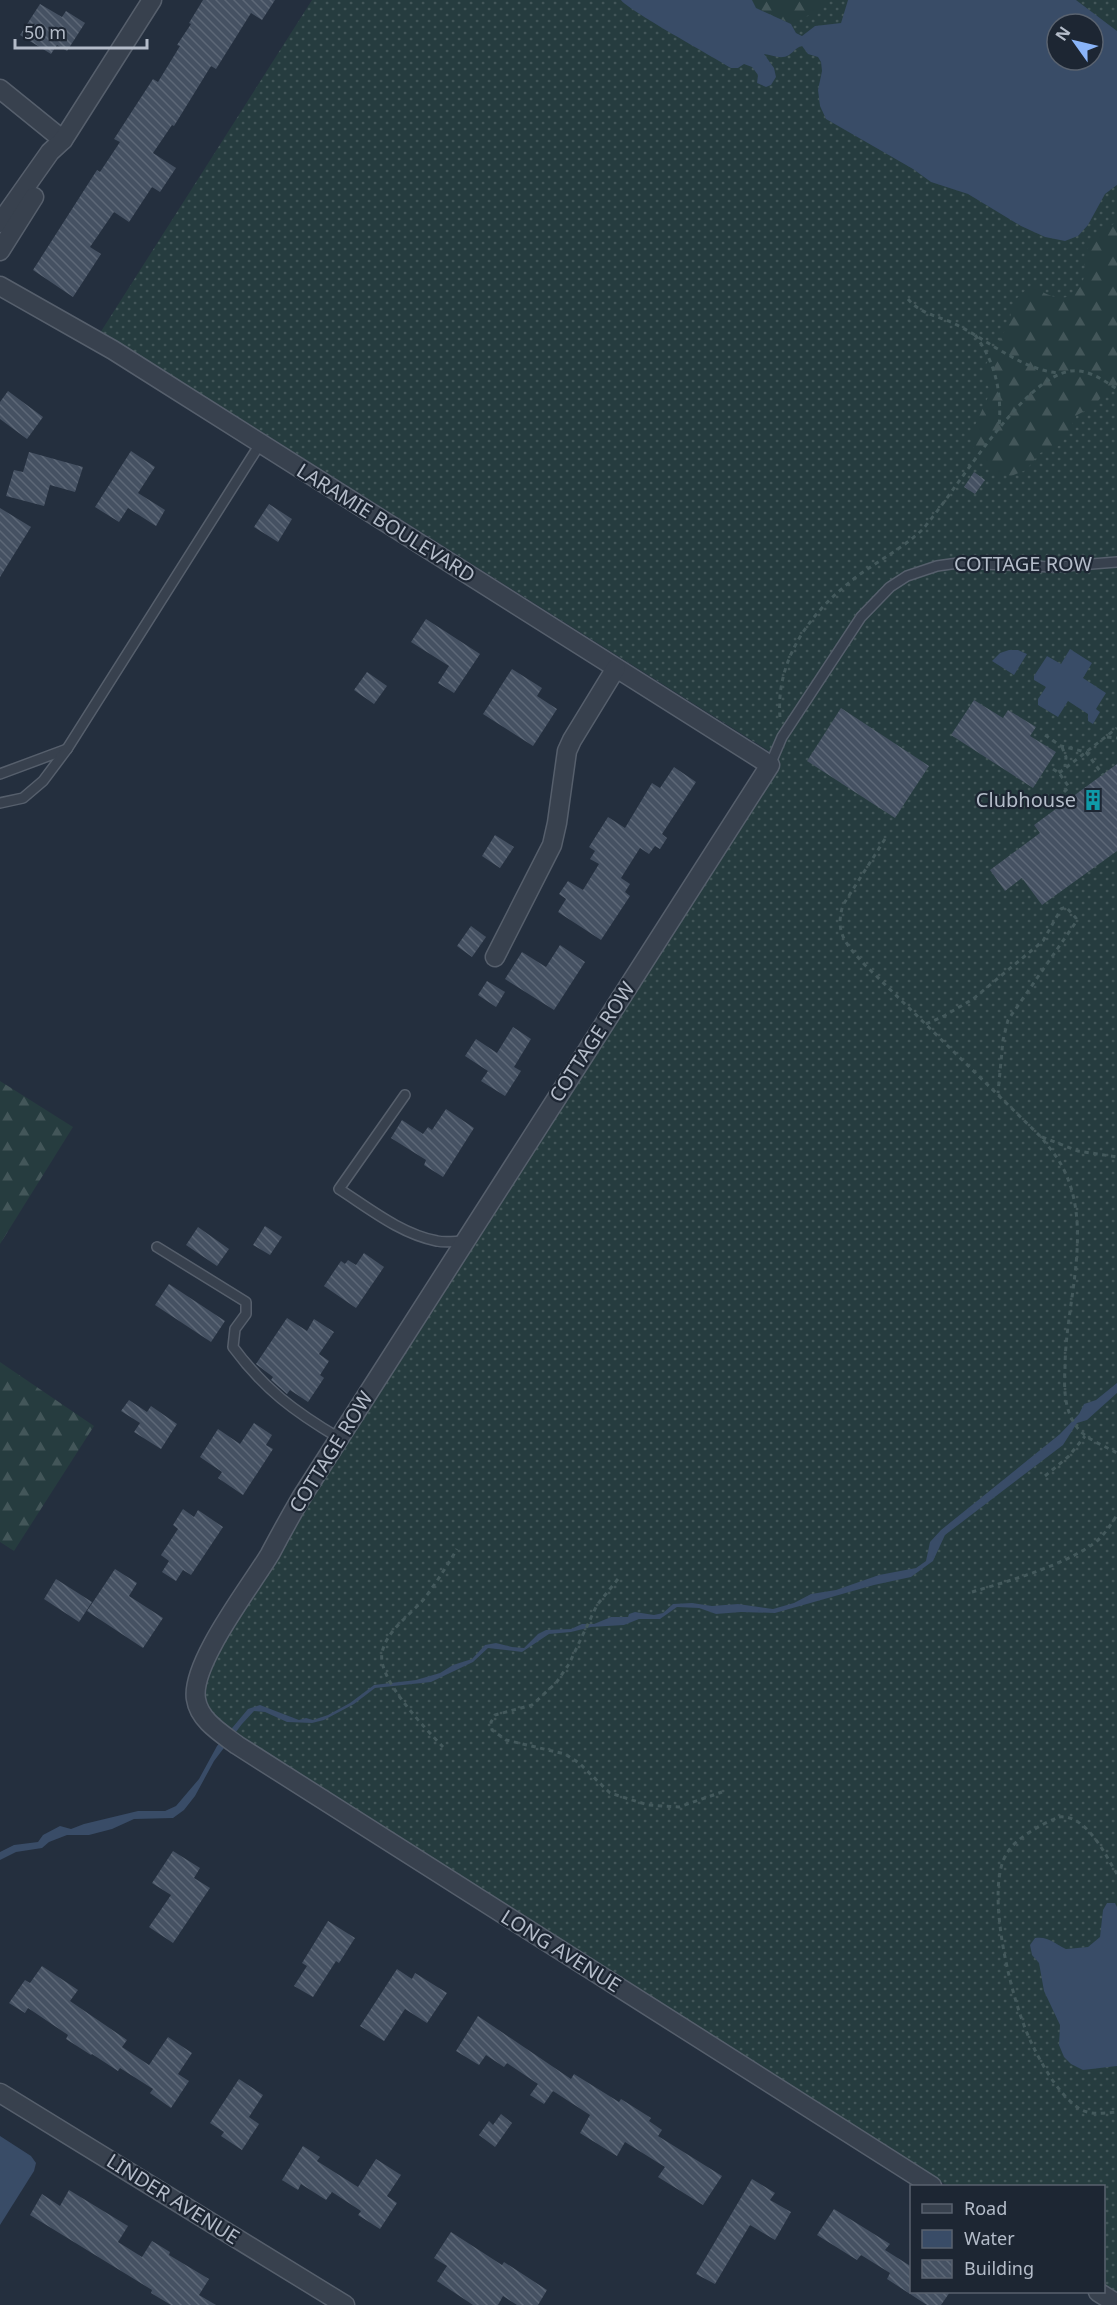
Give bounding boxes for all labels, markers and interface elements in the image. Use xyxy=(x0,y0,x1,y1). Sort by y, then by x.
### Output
scale bar xyxy=(15,12,147,50)
north arrow xyxy=(1045,12,1105,72)
text: 50 m xyxy=(24,20,66,44)
text: N xyxy=(1050,22,1075,45)
street label: LARAMIE BOULEVARD xyxy=(292,457,481,588)
street label: COTTAGE ROW xyxy=(954,550,1093,577)
place label: Clubhouse xyxy=(976,786,1076,813)
building icon: Clubhouse xyxy=(1081,788,1105,812)
street label: COTTAGE ROW xyxy=(543,976,641,1107)
street label: COTTAGE ROW xyxy=(283,1386,379,1518)
street label: LONG AVENUE xyxy=(496,1903,626,1998)
street label: LINDER AVENUE xyxy=(102,2147,245,2250)
legend xyxy=(910,2185,1105,2293)
text: Road xyxy=(964,2196,1007,2220)
text: Water xyxy=(964,2226,1015,2250)
text: Building xyxy=(964,2256,1034,2280)

